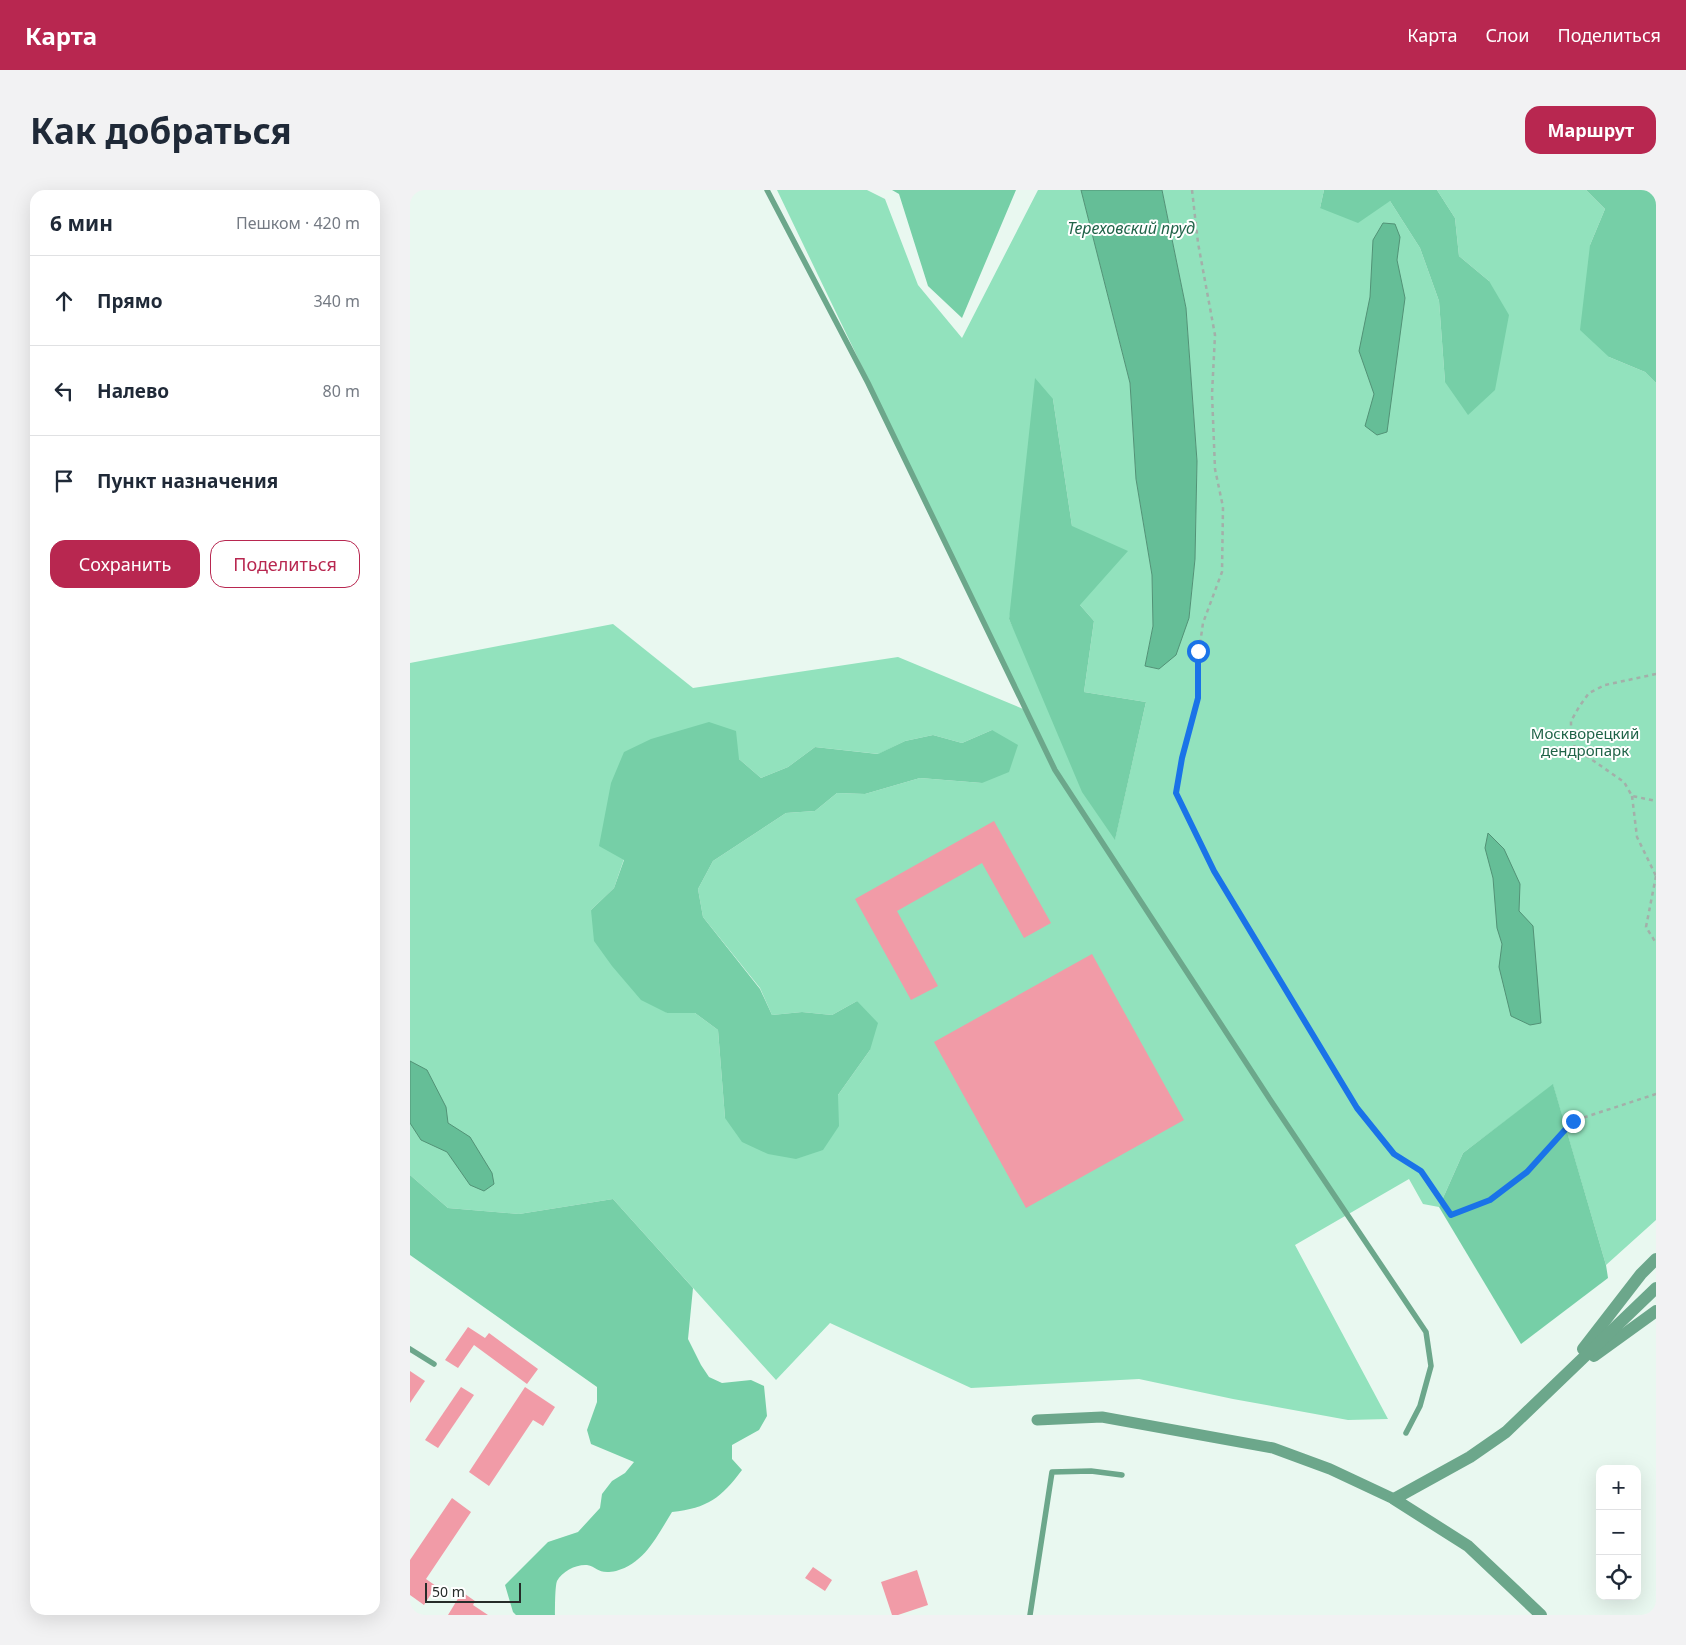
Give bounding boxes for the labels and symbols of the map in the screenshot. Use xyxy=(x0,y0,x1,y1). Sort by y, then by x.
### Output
water label: Тереховский пруд xyxy=(1067,217,1195,239)
route start xyxy=(1187,640,1210,663)
park label: Москворецкий дендропарк xyxy=(1531,723,1639,760)
route end xyxy=(1562,1110,1585,1133)
scale bar xyxy=(425,1580,521,1603)

